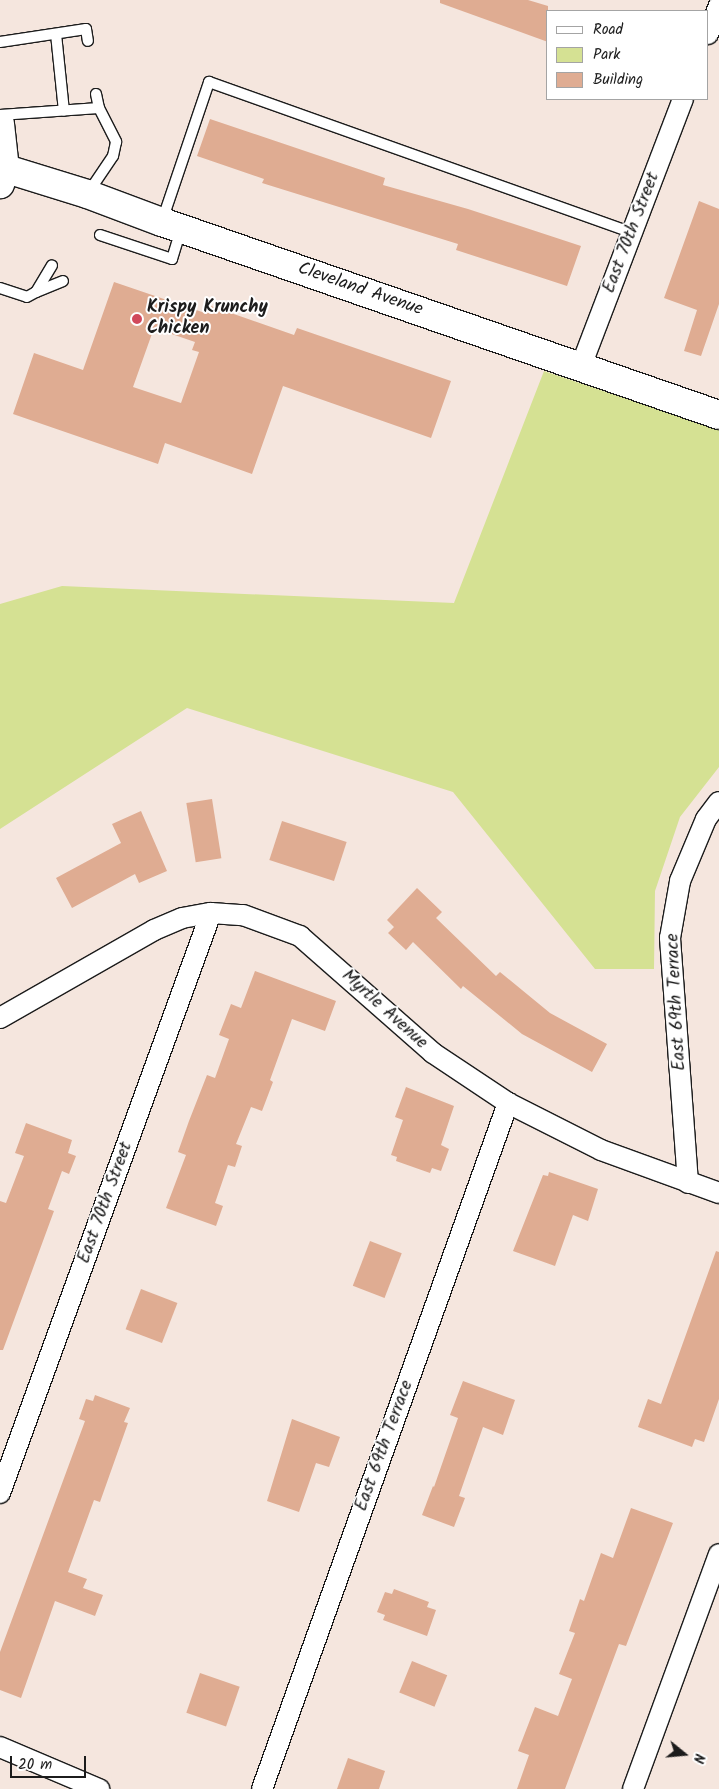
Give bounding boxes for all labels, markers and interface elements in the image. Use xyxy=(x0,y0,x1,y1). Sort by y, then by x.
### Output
legend xyxy=(546,10,709,100)
text: Road xyxy=(593,18,623,42)
text: Park xyxy=(593,43,620,67)
text: Building xyxy=(593,68,643,92)
street label: East 70th Street xyxy=(599,170,665,296)
street label: Cleveland Avenue xyxy=(295,259,425,321)
place label: Krispy Krunchy Chicken xyxy=(147,298,268,340)
marker: Krispy Krunchy Chicken xyxy=(131,313,143,325)
street label: East 69th Terrace xyxy=(663,933,691,1071)
street label: Myrtle Avenue xyxy=(337,966,431,1054)
street label: East 70th Street xyxy=(74,1139,138,1267)
street label: East 69th Terrace xyxy=(351,1378,419,1514)
north arrow xyxy=(659,1729,709,1779)
scale bar xyxy=(12,1746,89,1778)
text: N xyxy=(687,1751,710,1766)
text: 20 m xyxy=(18,1753,52,1777)

